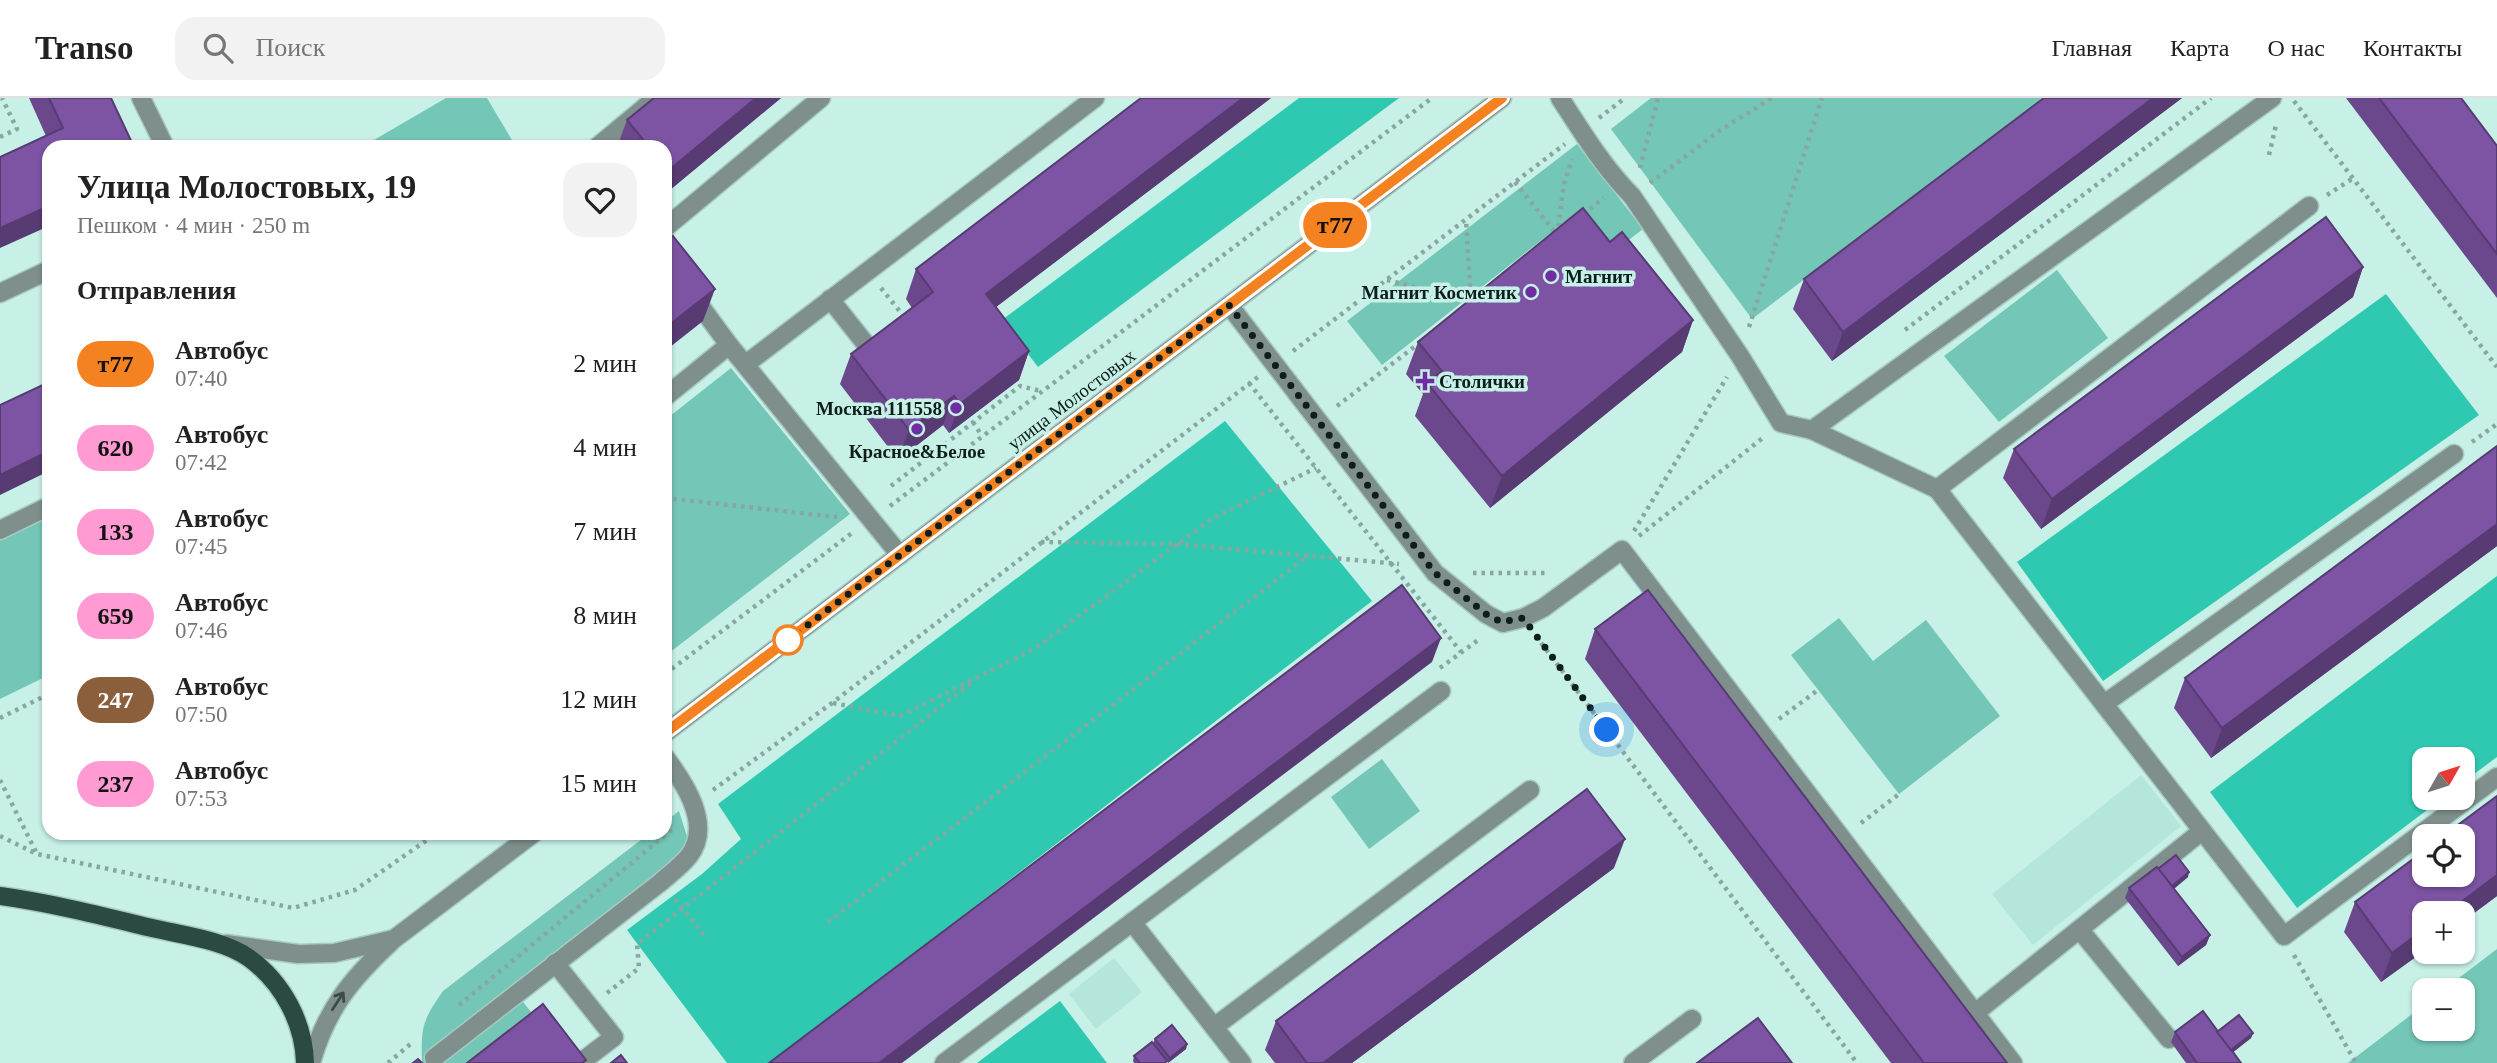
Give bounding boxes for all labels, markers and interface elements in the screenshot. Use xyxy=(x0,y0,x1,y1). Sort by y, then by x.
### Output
search box xyxy=(175,17,665,80)
icon: search xyxy=(199,29,237,67)
text: Transo xyxy=(35,30,133,66)
text: Поиск xyxy=(255,33,325,62)
text: Главная xyxy=(2051,35,2132,61)
text: Карта xyxy=(2170,35,2229,61)
text: О нас xyxy=(2267,35,2325,61)
text: Контакты xyxy=(2363,35,2462,61)
button: heart xyxy=(563,163,637,237)
text: Улица Молостовых, 19 xyxy=(77,169,416,205)
line badge: т77 xyxy=(1295,202,1375,248)
text: т77 xyxy=(1317,212,1353,238)
text: Пешком · 4 мин · 250 m xyxy=(77,213,310,238)
place label: Магнит xyxy=(1565,266,1633,287)
marker: Магнит xyxy=(1543,268,1559,284)
text: Отправления xyxy=(77,276,236,305)
place label: Магнит Косметик xyxy=(1362,282,1517,303)
marker: Магнит Косметик xyxy=(1523,284,1539,300)
text: Автобус xyxy=(175,336,268,365)
street label: улица Молостовых xyxy=(1003,344,1140,454)
text: 2 мин xyxy=(573,349,637,378)
text: т77 xyxy=(98,351,133,377)
text: 07:40 xyxy=(175,366,227,391)
place label: Столички xyxy=(1439,371,1525,392)
marker: Столички xyxy=(1417,373,1433,389)
place label: Москва 111558 xyxy=(816,398,942,419)
marker: Москва 111558 xyxy=(948,400,964,416)
text: Автобус xyxy=(175,420,268,449)
marker: Красное&Белое xyxy=(909,421,925,437)
text: 4 мин xyxy=(573,433,637,462)
text: 620 xyxy=(98,435,134,461)
place label: Красное&Белое xyxy=(849,441,985,462)
text: 07:42 xyxy=(175,450,227,475)
text: Автобус xyxy=(175,504,268,533)
text: 7 мин xyxy=(573,517,637,546)
text: 133 xyxy=(98,519,134,545)
text: 07:45 xyxy=(175,534,227,559)
text: Автобус xyxy=(175,588,268,617)
text: 8 мин xyxy=(573,601,637,630)
text: 659 xyxy=(98,603,134,629)
text: 07:46 xyxy=(175,618,227,643)
unlabelled marker xyxy=(773,625,803,655)
text: Автобус xyxy=(175,672,268,701)
text: 12 мин xyxy=(560,685,637,714)
text: 247 xyxy=(98,687,134,713)
text: 07:50 xyxy=(175,702,227,727)
your location xyxy=(1589,712,1624,747)
north arrow xyxy=(2412,747,2474,810)
map controls xyxy=(2412,747,2475,1041)
text: Автобус xyxy=(175,756,268,785)
text: 15 мин xyxy=(560,769,637,798)
text: 237 xyxy=(98,771,134,797)
text: 07:53 xyxy=(175,786,227,811)
button: locate xyxy=(2412,824,2475,887)
button: + xyxy=(2412,901,2475,964)
button: − xyxy=(2412,978,2475,1041)
one-way arrow xyxy=(331,991,345,1011)

